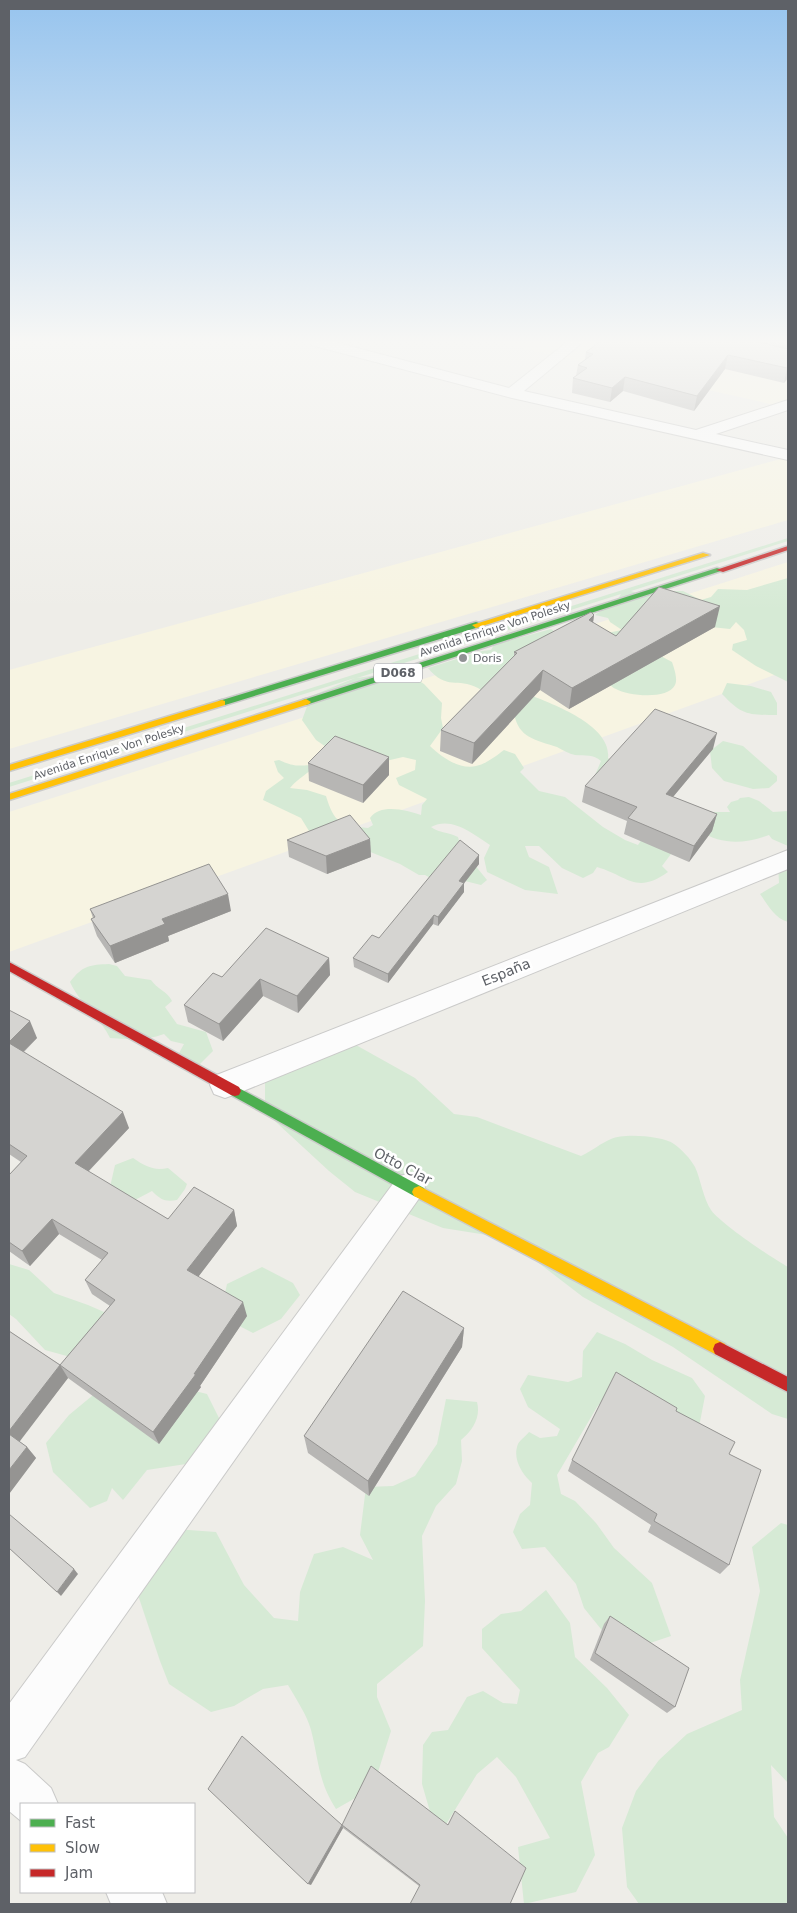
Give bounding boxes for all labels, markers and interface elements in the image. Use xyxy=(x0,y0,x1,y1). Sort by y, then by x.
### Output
street label: Avenida Enrique Von Polesky xyxy=(418,598,573,660)
marker: Doris xyxy=(457,652,469,664)
place label: Doris xyxy=(473,652,502,665)
road number: D068 xyxy=(374,664,422,682)
street label: Avenida Enrique Von Polesky xyxy=(32,721,187,783)
street label: España xyxy=(479,955,533,989)
street label: Otto Clar xyxy=(371,1144,435,1188)
legend xyxy=(20,1803,195,1893)
text: Fast xyxy=(65,1814,95,1832)
text: Slow xyxy=(65,1839,100,1857)
text: Jam xyxy=(64,1864,93,1882)

